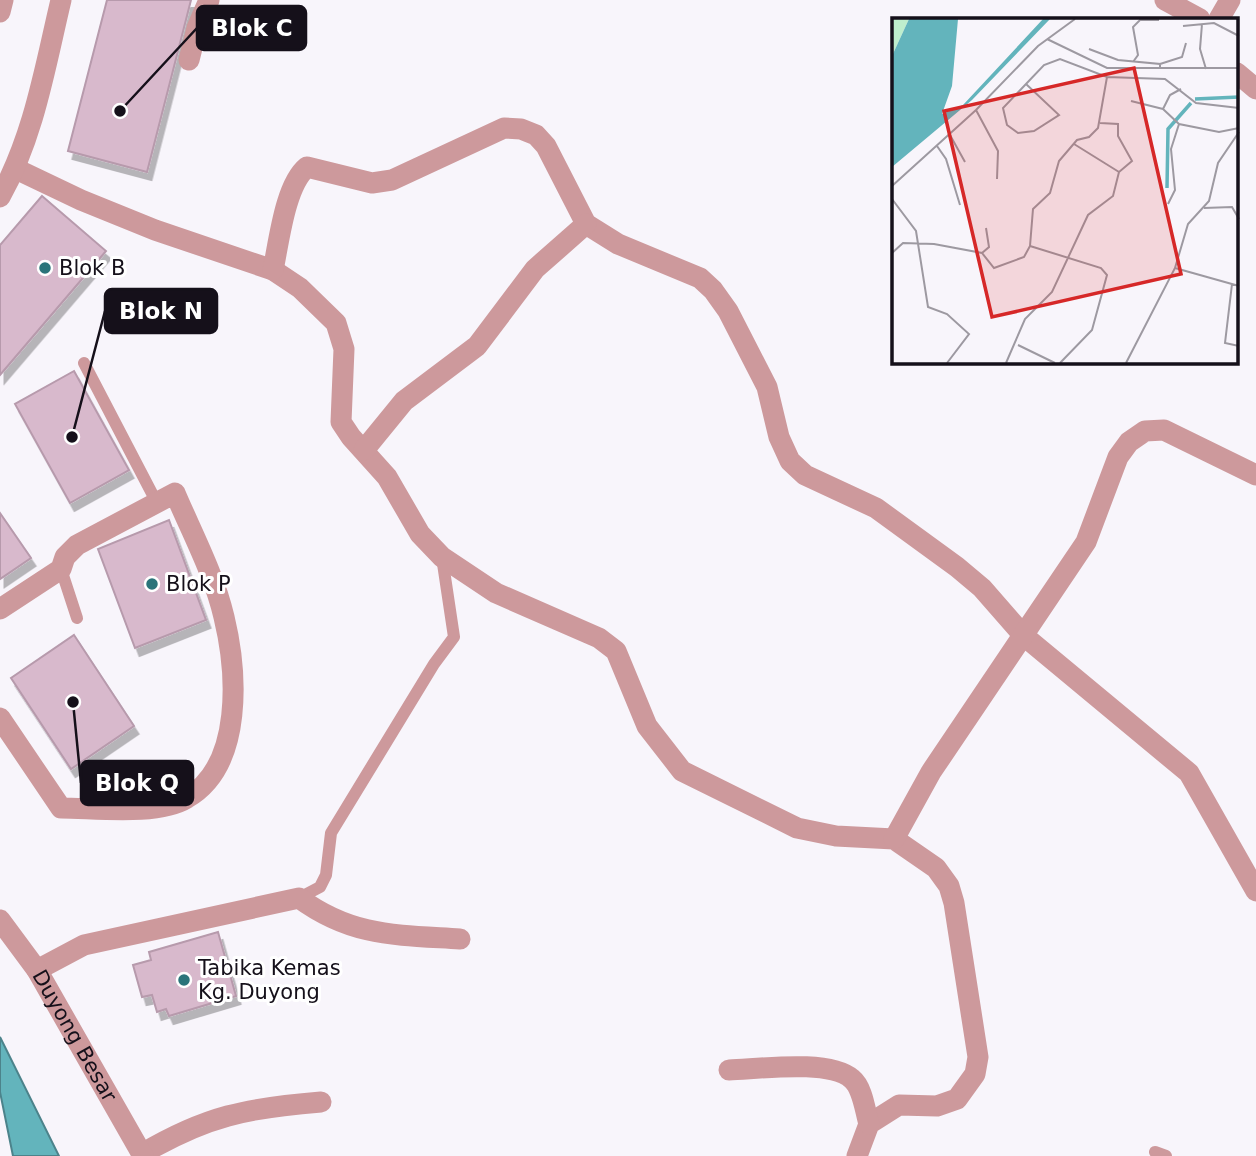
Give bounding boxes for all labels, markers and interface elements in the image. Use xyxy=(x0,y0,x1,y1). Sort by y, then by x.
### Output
callout: Blok C xyxy=(197,6,306,50)
text: Blok C xyxy=(211,15,293,41)
inset map xyxy=(892,18,1238,364)
place label: Blok B xyxy=(59,256,125,280)
marker: Blok B xyxy=(37,260,53,276)
callout: Blok N xyxy=(105,289,217,333)
text: Blok N xyxy=(119,298,203,324)
place label: Blok P xyxy=(166,572,231,596)
marker: Blok P xyxy=(144,576,160,592)
callout: Blok Q xyxy=(81,761,193,805)
text: Blok Q xyxy=(95,770,179,796)
place label: Tabika Kemas Kg. Duyong xyxy=(197,956,341,1004)
street label: Duyong Besar xyxy=(27,966,122,1106)
marker: Tabika Kemas Kg. Duyong xyxy=(176,972,192,988)

